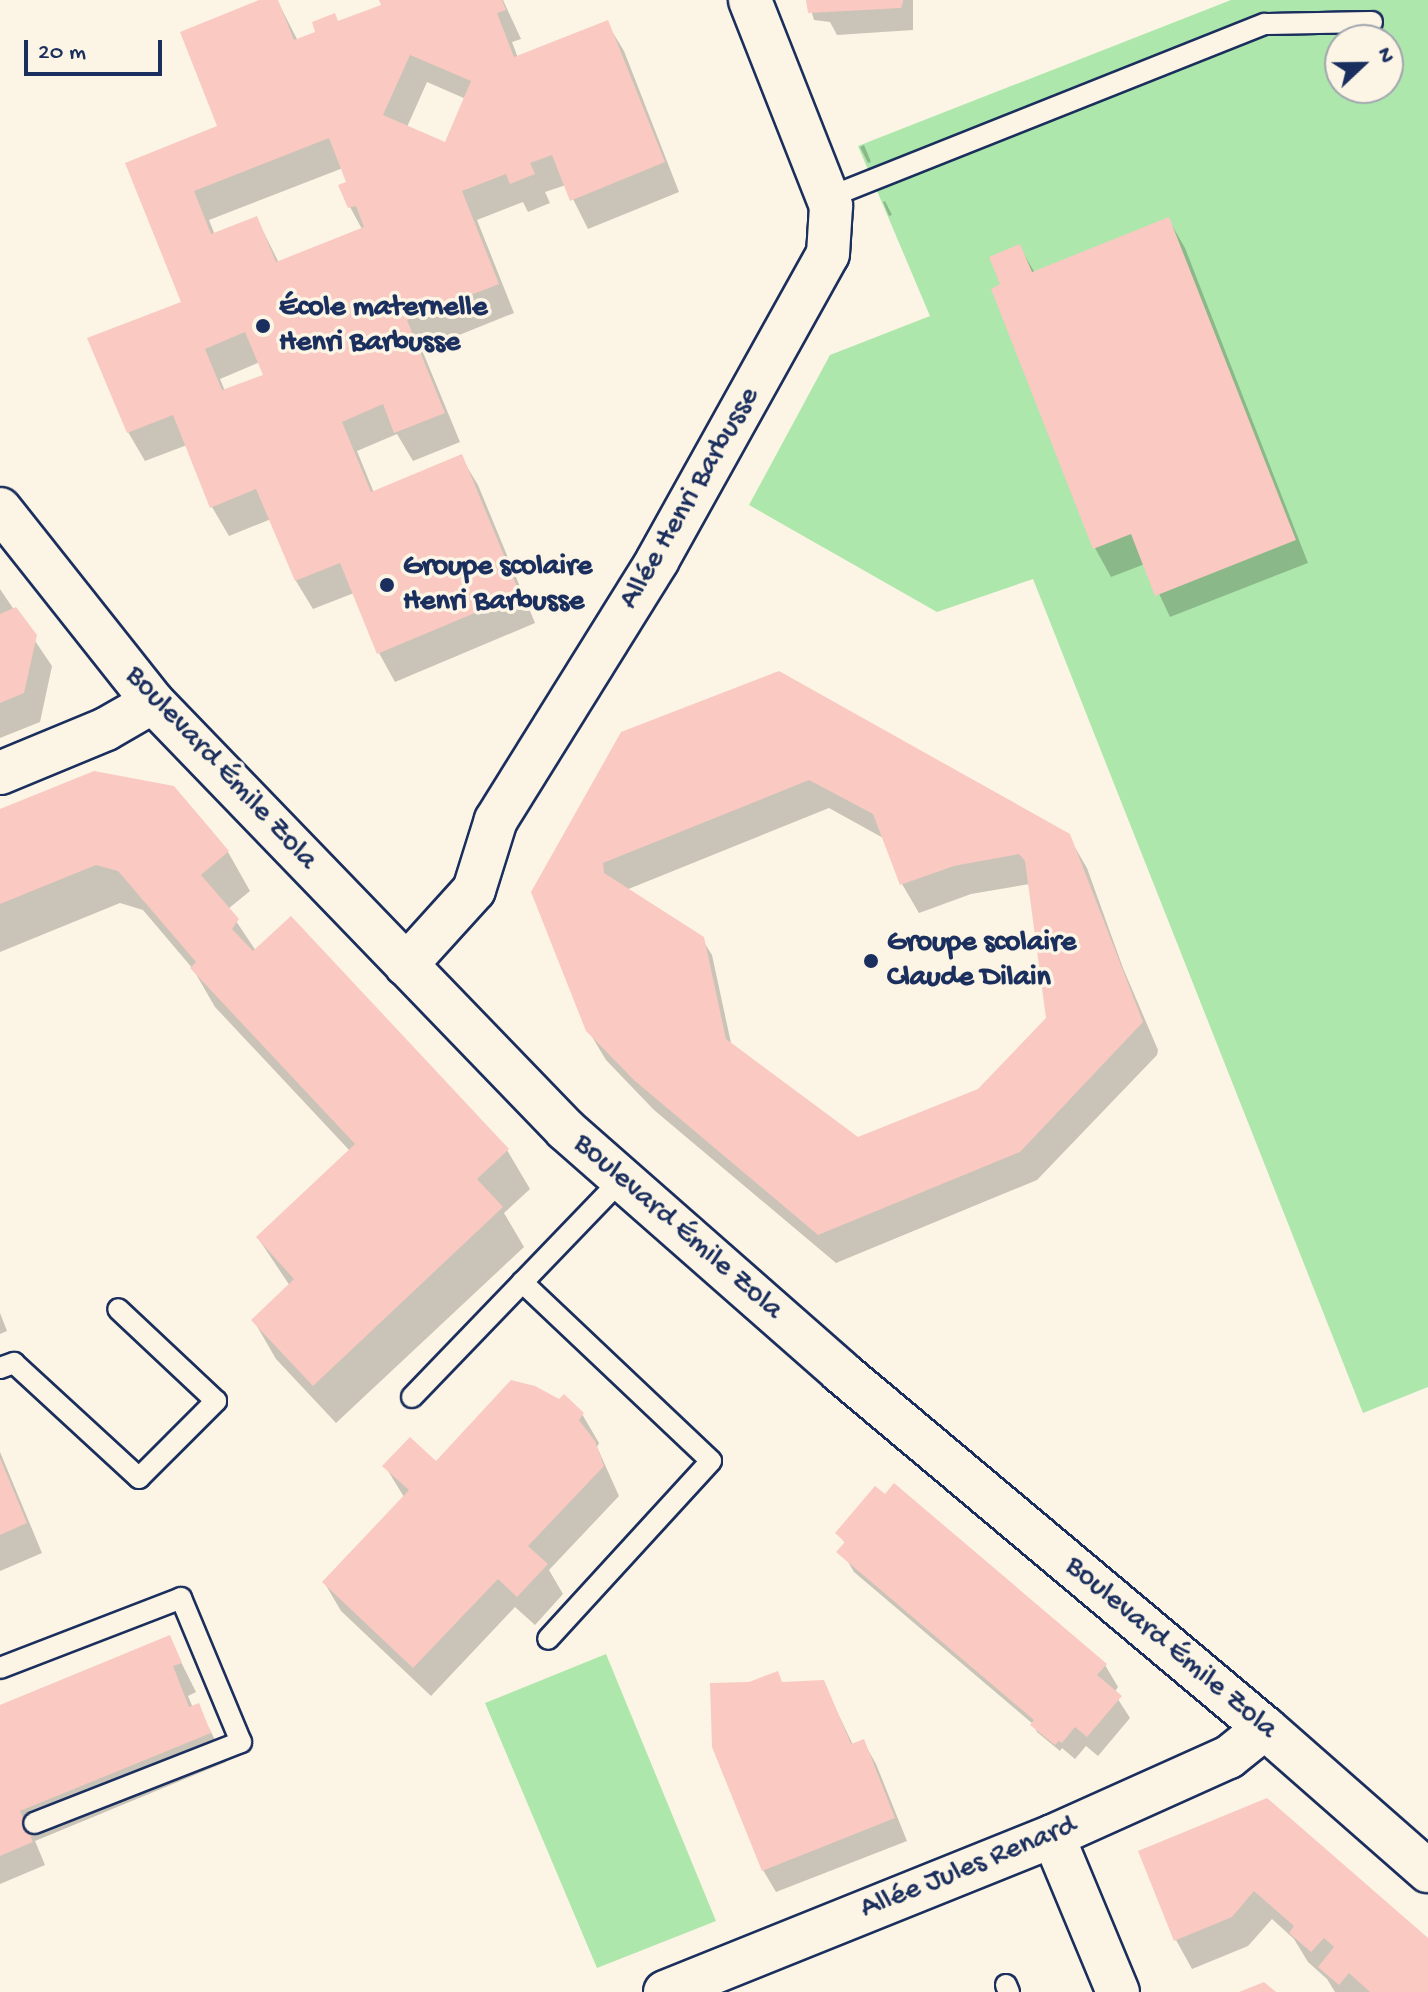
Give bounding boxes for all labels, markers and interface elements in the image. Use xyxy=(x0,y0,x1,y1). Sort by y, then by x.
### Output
scale bar xyxy=(28,24,166,74)
north arrow xyxy=(1324,24,1404,104)
text: 20 m xyxy=(38,39,86,68)
text: N xyxy=(1370,44,1399,67)
place label: École maternelle Henri Barbusse xyxy=(279,291,487,362)
marker: École maternelle Henri Barbusse xyxy=(254,317,272,335)
street label: Allée Henri Barbusse xyxy=(613,382,769,616)
place label: Groupe scolaire Henri Barbusse xyxy=(403,550,592,620)
marker: Groupe scolaire Henri Barbusse xyxy=(378,576,396,594)
street label: Boulevard Émile Zola xyxy=(116,659,324,879)
place label: Groupe scolaire Claude Dilain xyxy=(887,926,1076,996)
marker: Groupe scolaire Claude Dilain xyxy=(862,952,880,970)
street label: Boulevard Émile Zola xyxy=(565,1127,789,1329)
street label: Boulevard Émile Zola xyxy=(1056,1550,1284,1748)
street label: Allée Jules Renard xyxy=(856,1809,1082,1929)

